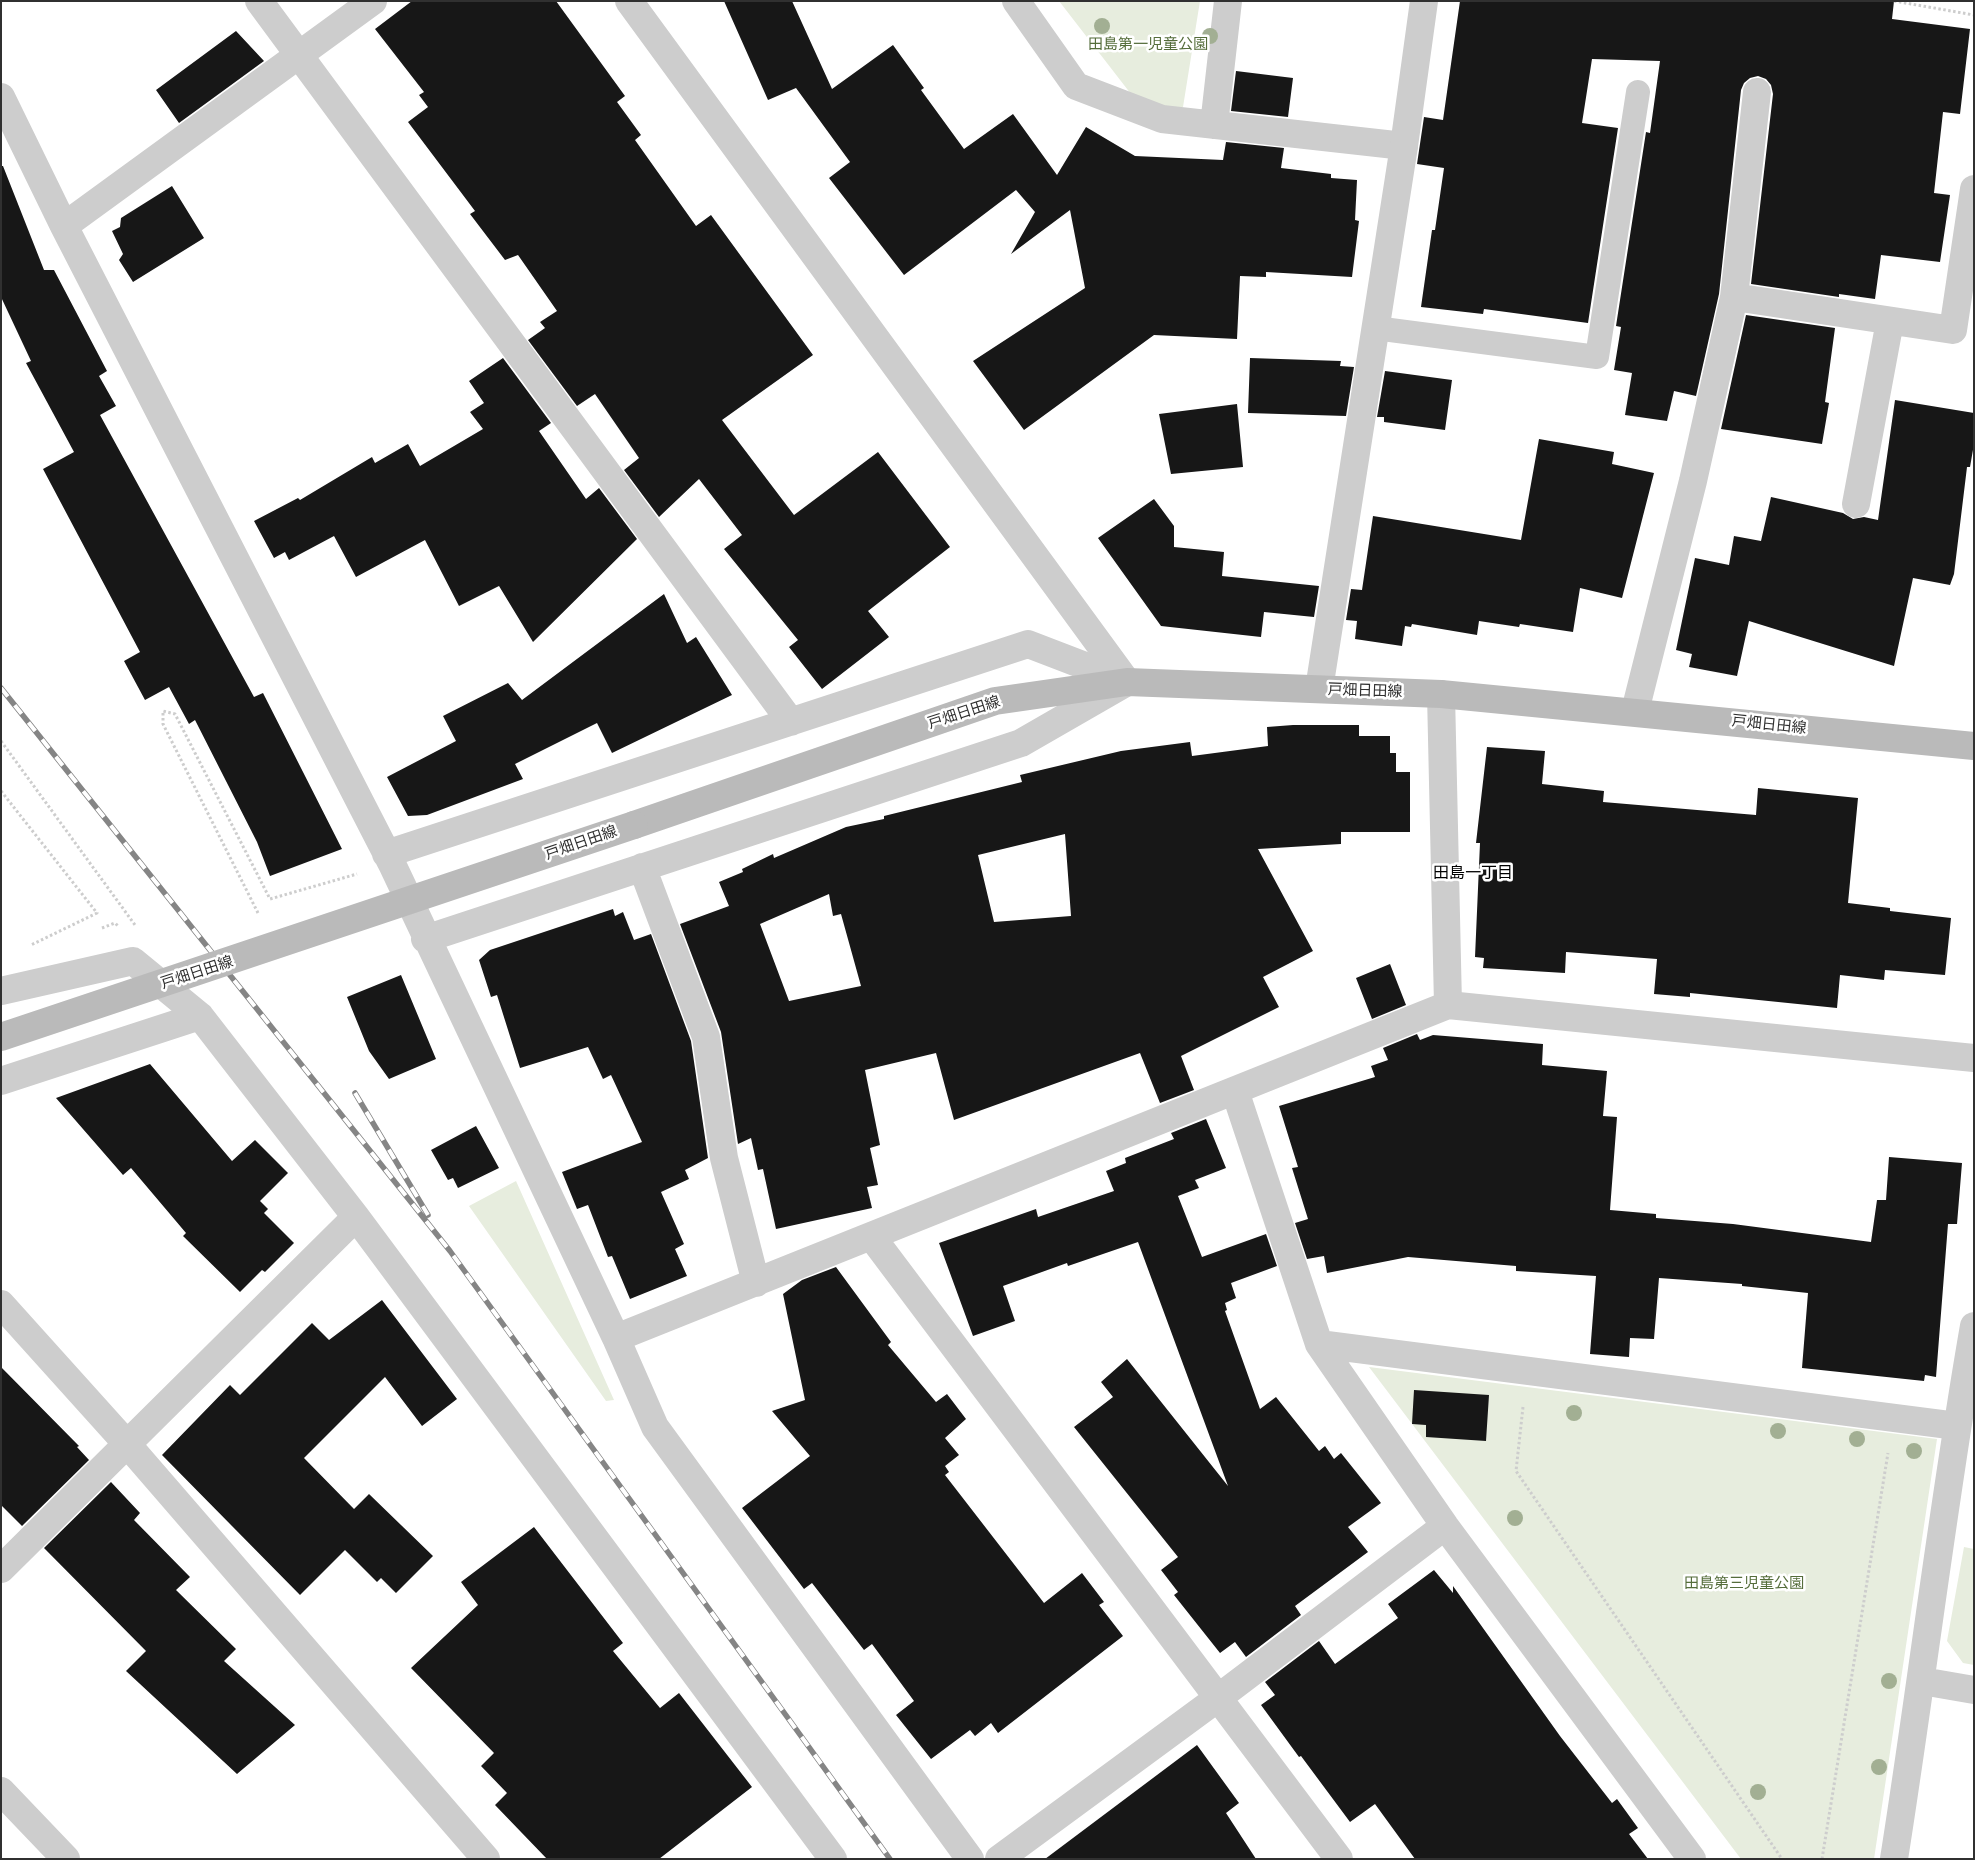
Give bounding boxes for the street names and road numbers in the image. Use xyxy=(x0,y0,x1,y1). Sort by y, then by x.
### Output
street label: 戸畑日田線 xyxy=(1327,681,1403,701)
street label: 戸畑日田線 xyxy=(926,693,1002,733)
street label: 戸畑日田線 xyxy=(1731,712,1807,738)
street label: 戸畑日田線 xyxy=(543,822,619,864)
street label: 戸畑日田線 xyxy=(159,953,235,993)

